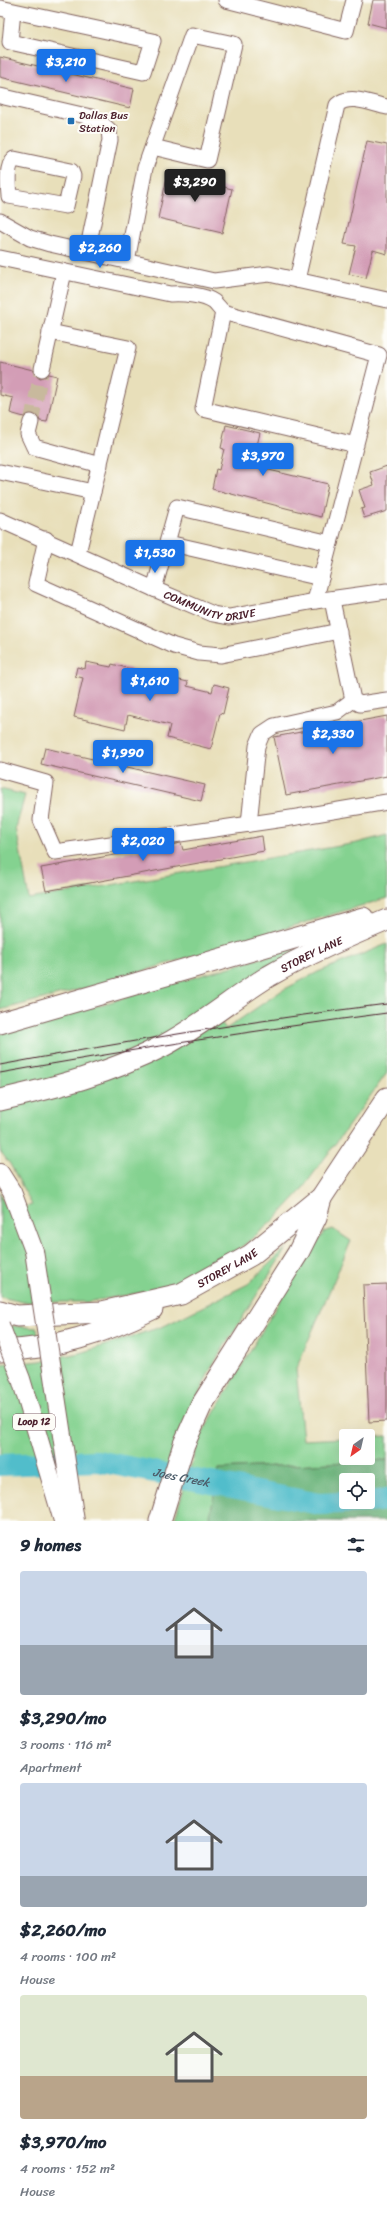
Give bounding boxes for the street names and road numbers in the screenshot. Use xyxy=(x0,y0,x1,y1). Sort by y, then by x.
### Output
street label: COMMUNITY DRIVE xyxy=(161,585,258,627)
street label: STOREY LANE xyxy=(277,930,347,978)
street label: STOREY LANE xyxy=(193,1243,263,1293)
road number: Loop 12 xyxy=(13,1414,55,1430)

